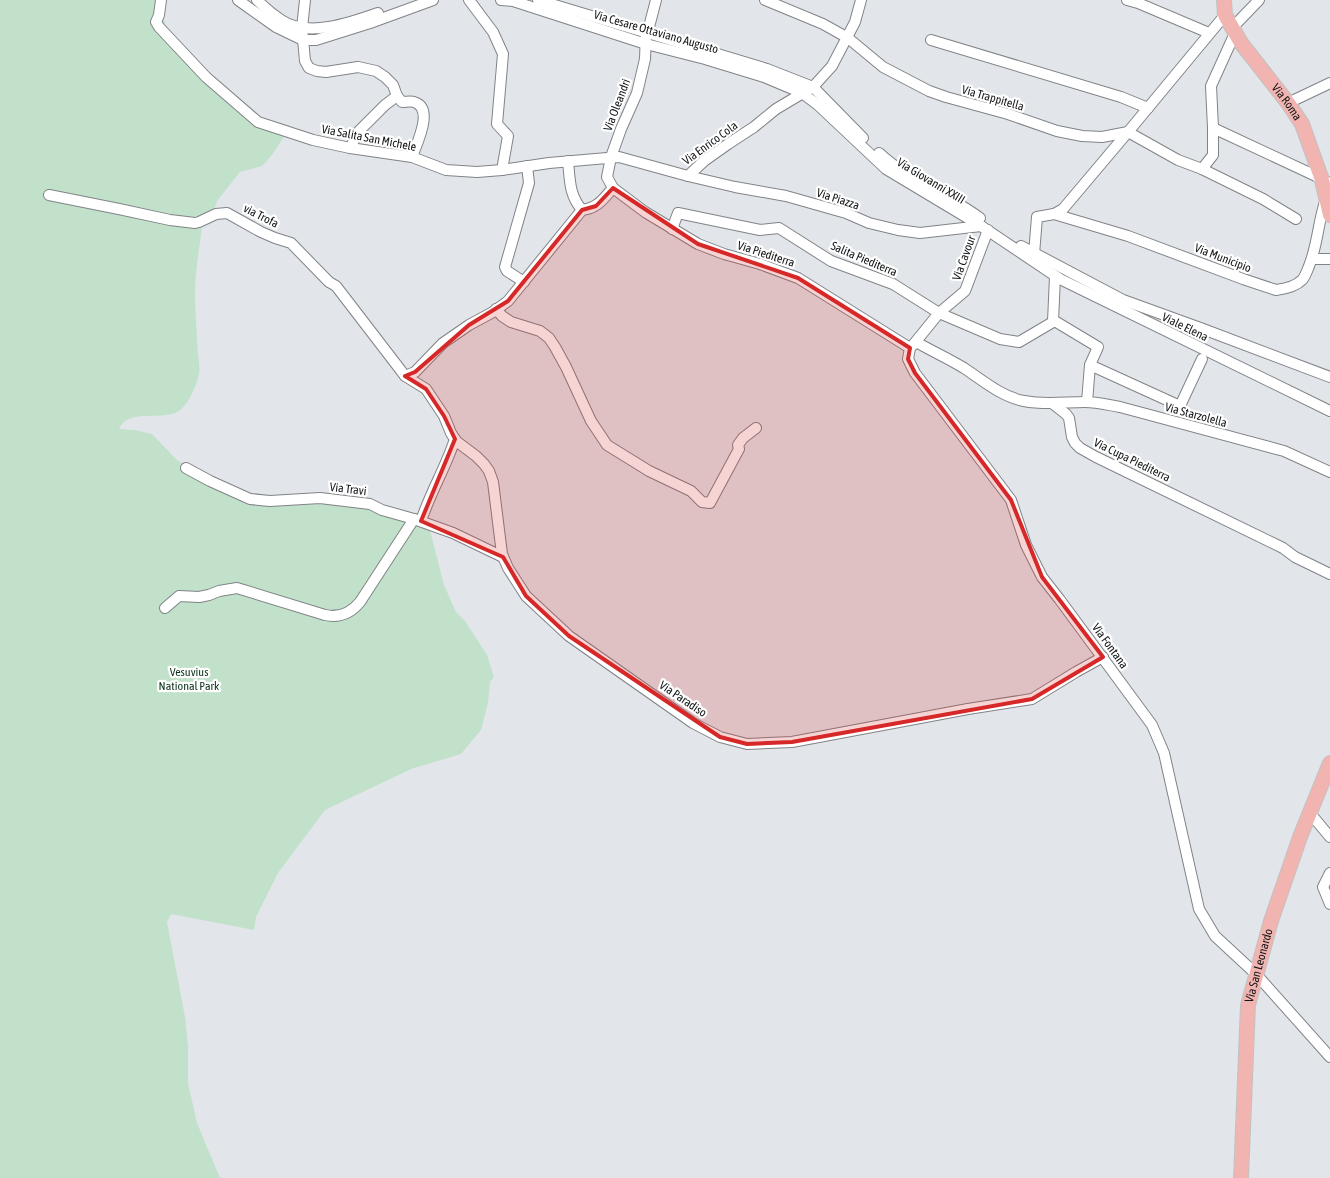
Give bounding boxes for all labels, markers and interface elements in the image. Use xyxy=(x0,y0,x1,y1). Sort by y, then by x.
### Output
street label: Via Cesare Ottaviano Augusto xyxy=(592,8,720,57)
street label: Via Oleandri xyxy=(601,77,633,133)
street label: Via Roma xyxy=(1269,81,1305,123)
street label: Via Trappitella xyxy=(960,82,1026,114)
street label: Via Enrico Cola xyxy=(680,118,740,168)
street label: Via Salita San Michele xyxy=(320,122,418,154)
street label: Via Giovanni XXIII xyxy=(894,155,968,207)
street label: Via Piazza xyxy=(815,186,861,212)
street label: via Trofa xyxy=(241,201,281,231)
street label: Via Cavour xyxy=(949,233,979,282)
street label: Via Piediterra xyxy=(736,238,796,270)
street label: Salita Piediterra xyxy=(829,239,899,279)
street label: Via Municipio xyxy=(1193,241,1254,275)
street label: Viale Elena xyxy=(1160,310,1210,344)
street label: Via Starzolella xyxy=(1163,400,1229,430)
street label: Via Cupa Piediterra xyxy=(1091,435,1173,485)
street label: Via Travi xyxy=(329,480,367,498)
street label: Via Fontana xyxy=(1089,621,1131,671)
park label: Vesuvius National Park xyxy=(159,665,220,693)
street label: Via Paradiso xyxy=(657,678,710,720)
street label: Via San Leonardo xyxy=(1242,927,1276,1004)

